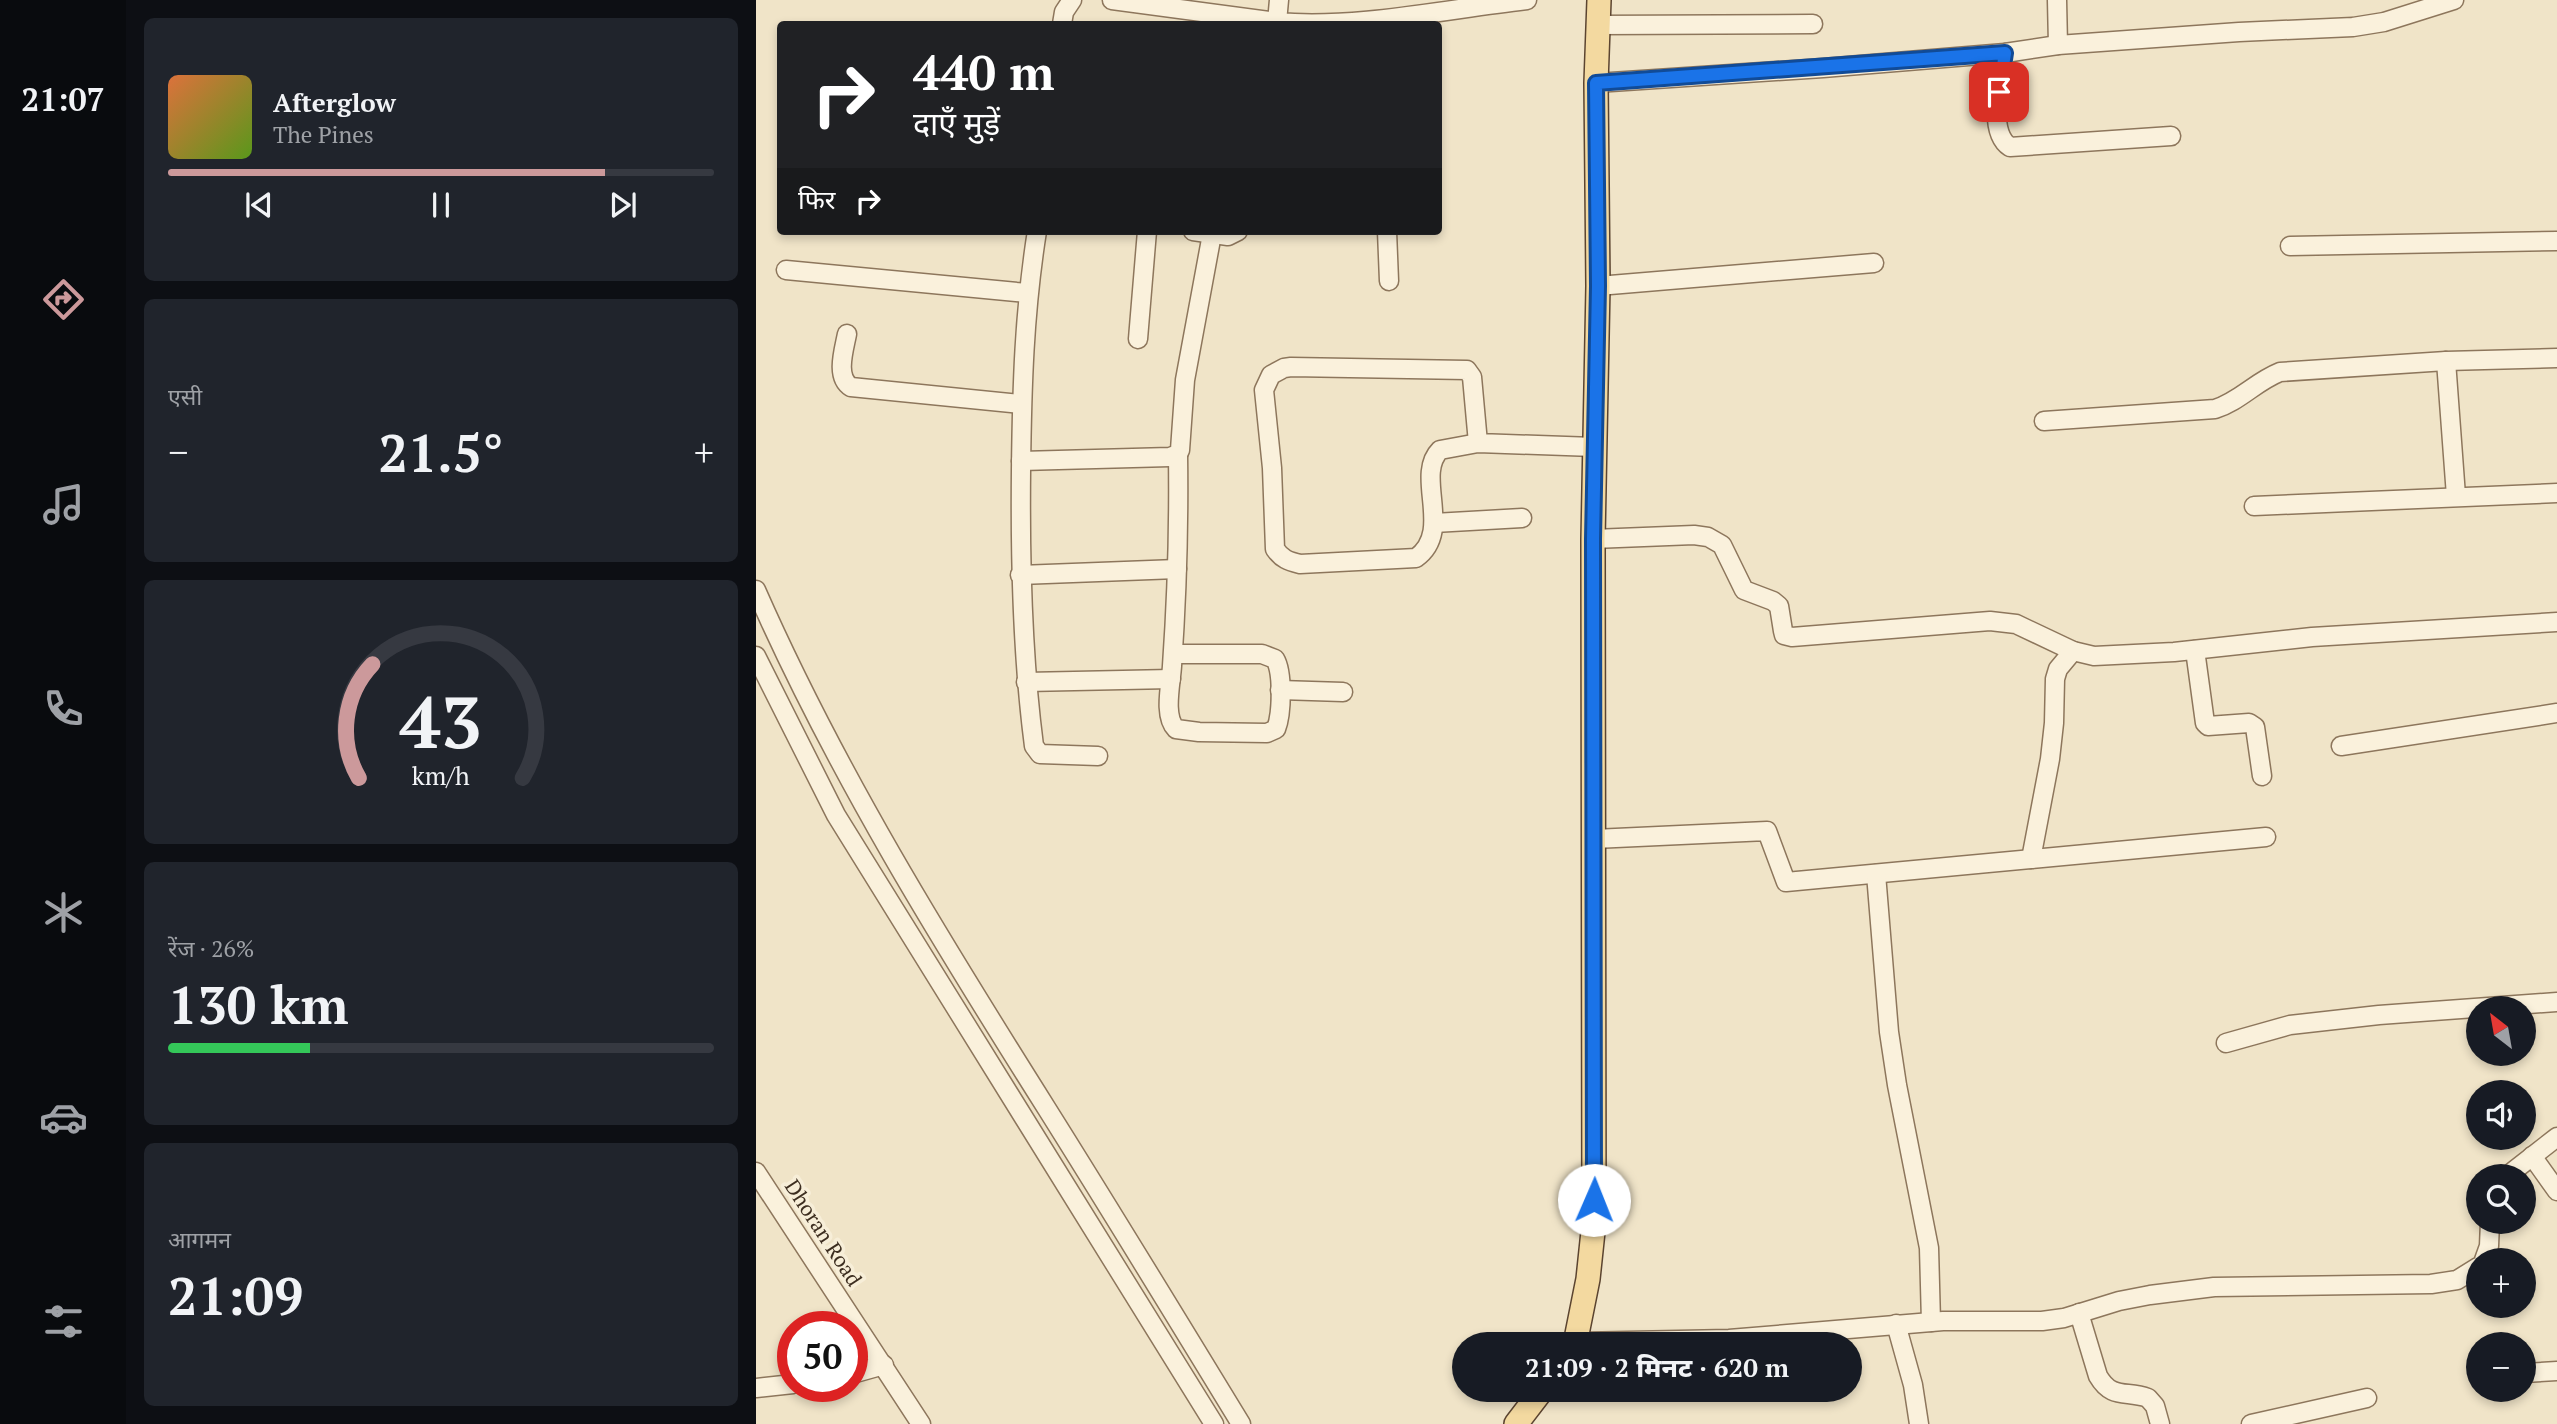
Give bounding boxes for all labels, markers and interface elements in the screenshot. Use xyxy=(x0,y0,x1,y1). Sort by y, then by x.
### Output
text: 440 m xyxy=(913,39,1055,104)
icon: right xyxy=(798,49,889,140)
pin xyxy=(1969,62,2029,122)
icon: arrive xyxy=(1980,73,2018,111)
text: 21:07 xyxy=(21,78,105,120)
text: Afterglow xyxy=(273,85,396,119)
text: दाएँ मुड़ें xyxy=(913,102,1000,144)
text: The Pines xyxy=(273,119,374,150)
text: फिर xyxy=(798,182,835,216)
icon: right xyxy=(849,182,887,220)
icon: previous xyxy=(240,186,278,224)
icon: pause xyxy=(422,186,460,224)
icon: next xyxy=(604,186,642,224)
icon: directions xyxy=(39,275,88,324)
text: एसी xyxy=(168,381,202,412)
text: 21.5° xyxy=(378,418,504,487)
text: − xyxy=(168,427,188,477)
text: + xyxy=(694,427,714,477)
icon: music xyxy=(39,480,88,529)
text: 43 xyxy=(400,672,482,769)
icon: phone xyxy=(39,684,88,733)
text: km/h xyxy=(412,759,470,792)
icon: climate xyxy=(39,888,88,937)
text: रेंज · 26% xyxy=(168,933,254,964)
text: 130 km xyxy=(168,970,349,1039)
north arrow xyxy=(2466,996,2536,1066)
map controls xyxy=(2466,996,2536,1402)
button: sound xyxy=(2466,1080,2536,1150)
icon: car xyxy=(39,1093,88,1142)
position arrow xyxy=(1557,1163,1631,1237)
button: search xyxy=(2466,1164,2536,1234)
street label: Dhoran Road xyxy=(779,1174,869,1291)
text: आगमन xyxy=(168,1224,231,1255)
button: + xyxy=(2466,1248,2536,1318)
text: 21:09 xyxy=(168,1261,303,1330)
icon: filters xyxy=(39,1297,88,1346)
speed limit sign: 50 xyxy=(777,1311,868,1402)
button: − xyxy=(2466,1332,2536,1402)
text: 21:09 · 2 मिनट · 620 m xyxy=(1525,1350,1789,1384)

